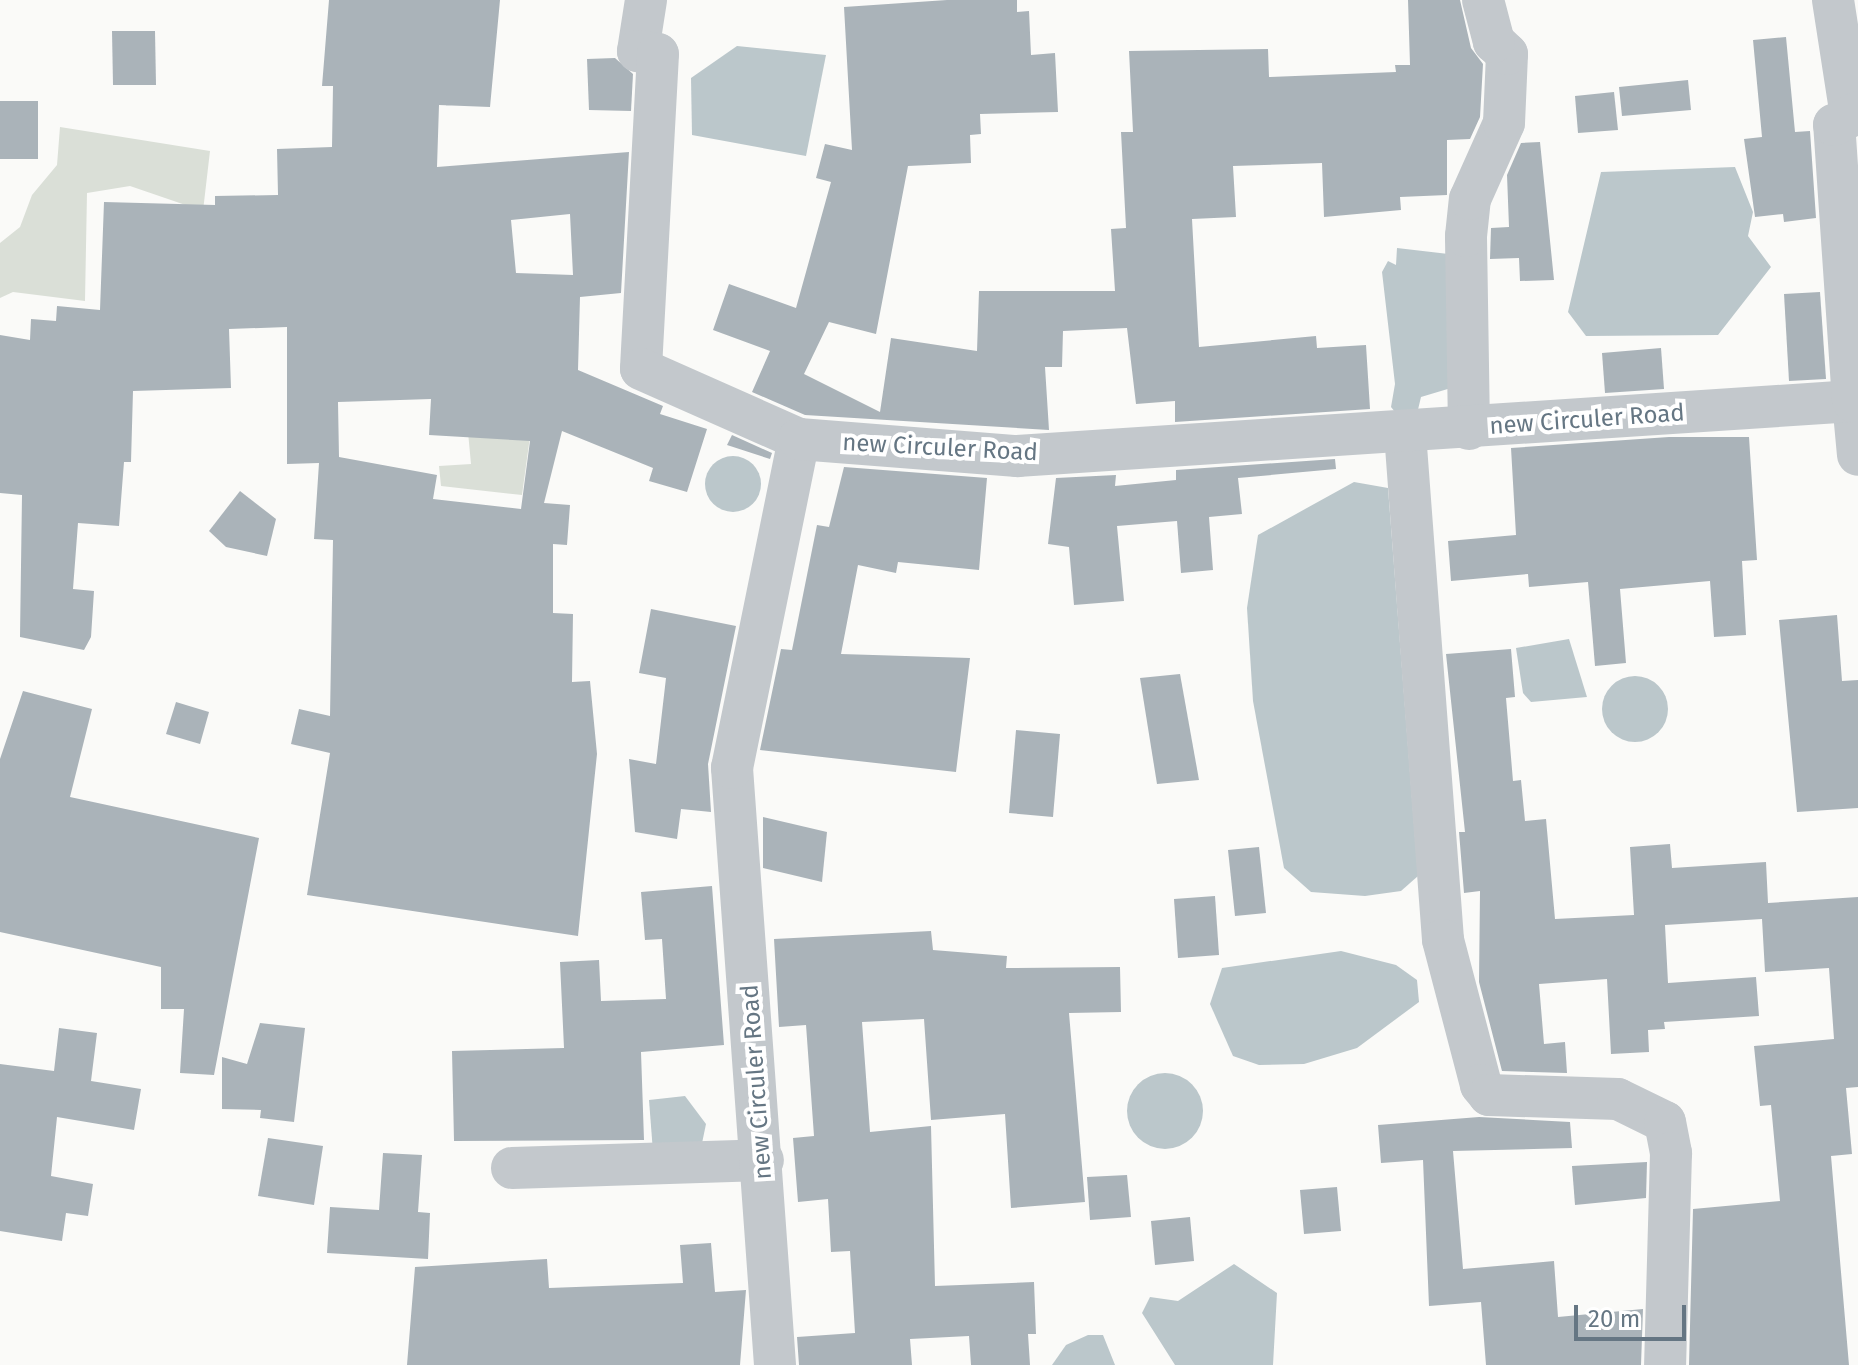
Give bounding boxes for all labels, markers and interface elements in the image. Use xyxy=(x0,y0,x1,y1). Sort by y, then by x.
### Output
street label: new Circuler Road xyxy=(1488,399,1686,441)
street label: new Circuler Road xyxy=(842,429,1038,467)
street label: new Circuler Road xyxy=(736,983,778,1181)
scale bar xyxy=(1578,1289,1690,1339)
text: 20 m xyxy=(1588,1305,1640,1333)

